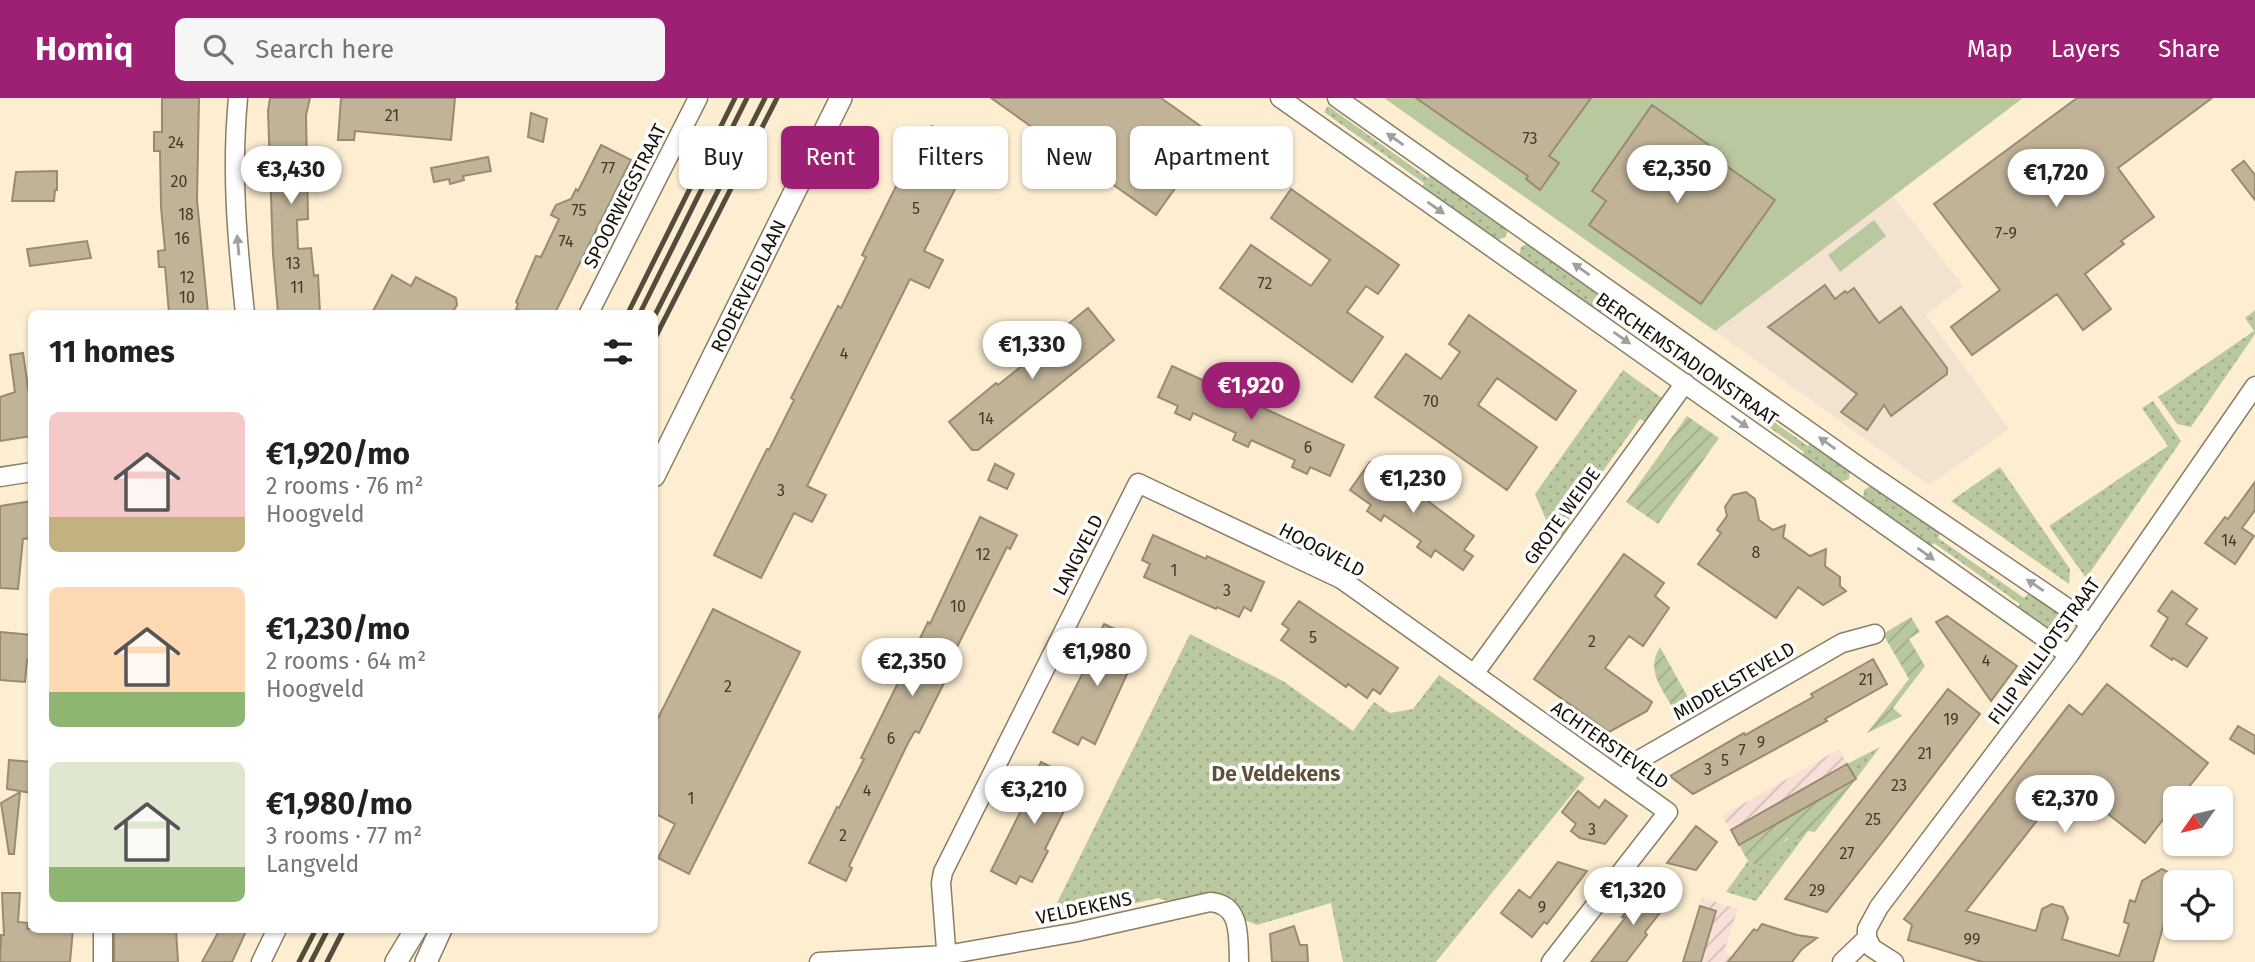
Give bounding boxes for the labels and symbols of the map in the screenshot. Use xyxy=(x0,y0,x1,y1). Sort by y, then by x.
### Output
house number: 21 xyxy=(385,106,399,125)
street label: SPOORWEGSTRAAT xyxy=(579,120,671,272)
house number: 73 xyxy=(1523,129,1537,148)
one-way arrow xyxy=(1386,132,1404,146)
house number: 24 xyxy=(168,133,184,152)
pin: €3,430 xyxy=(234,146,348,206)
pin: €2,350 xyxy=(1620,146,1734,205)
pin: €1,720 xyxy=(1999,150,2113,209)
house number: 77 xyxy=(601,159,615,178)
house number: 20 xyxy=(171,172,187,191)
house number: 5 xyxy=(912,199,920,218)
house number: 75 xyxy=(572,201,586,220)
one-way arrow xyxy=(1427,201,1445,215)
house number: 18 xyxy=(178,205,194,224)
street label: RODERVELDLAAN xyxy=(706,216,790,356)
house number: 7-9 xyxy=(1995,224,2017,243)
house number: 16 xyxy=(174,229,190,248)
house number: 74 xyxy=(559,232,574,251)
one-way arrow xyxy=(232,234,243,256)
house number: 13 xyxy=(286,254,300,273)
one-way arrow xyxy=(1572,262,1590,276)
house number: 12 xyxy=(180,268,194,287)
house number: 72 xyxy=(1258,274,1272,293)
house number: 11 xyxy=(290,278,304,297)
street label: BERCHEMSTADIONSTRAAT xyxy=(1592,287,1783,431)
house number: 10 xyxy=(179,288,195,307)
pin: €1,330 xyxy=(975,322,1089,381)
one-way arrow xyxy=(1613,331,1631,345)
house number: 4 xyxy=(840,344,849,363)
pin: €1,920 xyxy=(1194,362,1308,422)
house number: 70 xyxy=(1423,392,1439,411)
house number: 14 xyxy=(978,409,994,428)
one-way arrow xyxy=(1731,415,1749,429)
one-way arrow xyxy=(1818,436,1836,450)
house number: 6 xyxy=(1304,438,1312,457)
pin: €1,230 xyxy=(1356,456,1470,515)
street label: GROTE WEIDE xyxy=(1519,463,1605,569)
house number: 3 xyxy=(777,481,785,500)
street label: LANGVELD xyxy=(1048,511,1108,599)
street label: HOOGVELD xyxy=(1275,518,1369,582)
house number: 14 xyxy=(2221,531,2237,550)
house number: 8 xyxy=(1752,543,1761,562)
house number: 12 xyxy=(976,545,990,564)
one-way arrow xyxy=(1917,547,1935,561)
house number: 1 xyxy=(1171,561,1177,580)
street label: FILIP WILLIOTSTRAAT xyxy=(1983,573,2105,729)
one-way arrow xyxy=(2025,579,2044,592)
house number: 3 xyxy=(1223,581,1231,600)
house number: 10 xyxy=(950,597,966,616)
pin: €1,980 xyxy=(1040,628,1154,688)
house number: 5 xyxy=(1309,628,1317,647)
house number: 2 xyxy=(1588,632,1596,651)
street label: MIDDELSTEVELD xyxy=(1669,637,1799,725)
pin: €2,350 xyxy=(855,638,969,698)
house number: 4 xyxy=(1982,651,1991,670)
house number: 21 xyxy=(1859,670,1873,689)
house number: 2 xyxy=(724,677,732,696)
street label: ACHTERSTEVELD xyxy=(1547,696,1673,794)
house number: 19 xyxy=(1943,710,1959,729)
house number: 6 xyxy=(887,729,895,748)
house number: 9 xyxy=(1757,733,1765,752)
house number: 7 xyxy=(1738,741,1746,760)
house number: 21 xyxy=(1918,744,1932,763)
house number: 5 xyxy=(1721,751,1729,770)
house number: 3 xyxy=(1704,760,1712,779)
district label: De Veldekens xyxy=(1212,761,1340,787)
pin: €3,210 xyxy=(977,766,1091,826)
house number: 23 xyxy=(1891,776,1907,795)
pin: €2,370 xyxy=(2008,776,2122,835)
house number: 4 xyxy=(863,781,872,800)
north arrow xyxy=(2163,786,2233,856)
house number: 1 xyxy=(688,789,694,808)
house number: 25 xyxy=(1865,810,1881,829)
house number: 3 xyxy=(1588,820,1596,839)
house number: 2 xyxy=(839,826,847,845)
house number: 27 xyxy=(1840,844,1854,863)
pin: €1,320 xyxy=(1576,868,1690,927)
house number: 29 xyxy=(1809,881,1825,900)
street label: VELDEKENS xyxy=(1034,887,1134,929)
house number: 9 xyxy=(1538,898,1546,917)
house number: 99 xyxy=(1964,930,1980,949)

